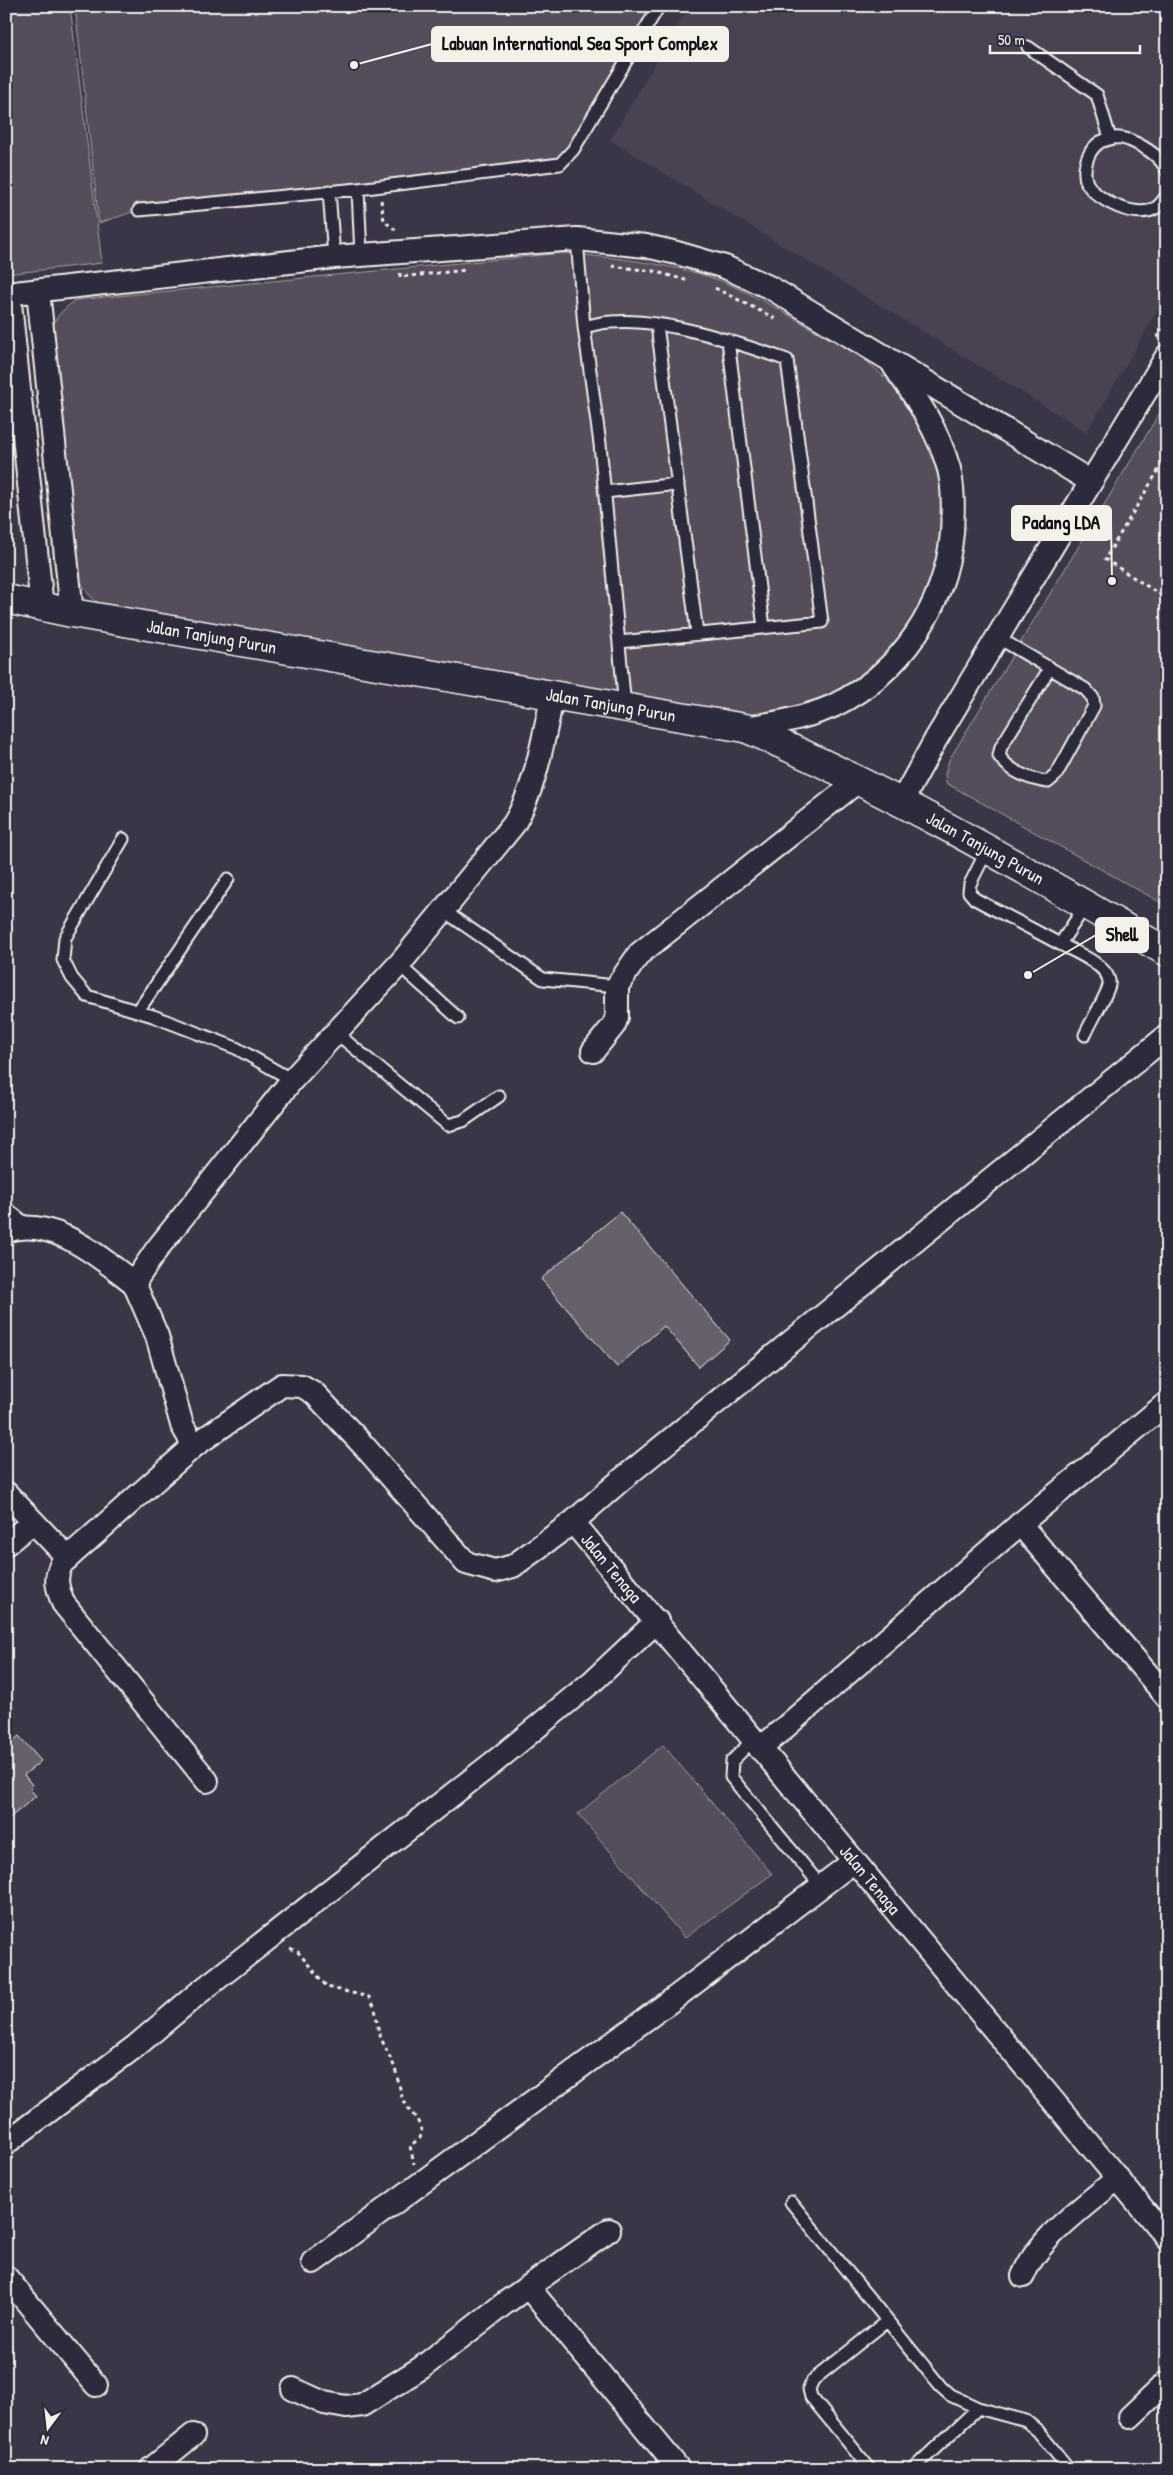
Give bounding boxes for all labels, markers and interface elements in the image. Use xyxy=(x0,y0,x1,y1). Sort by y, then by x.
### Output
scale bar xyxy=(990,22,1140,54)
callout: Labuan International Sea Sport Complex xyxy=(432,27,728,61)
text: 50 m xyxy=(998,29,1025,50)
text: Labuan International Sea Sport Complex xyxy=(442,30,718,57)
callout: Padang LDA xyxy=(1012,506,1111,540)
text: Padang LDA xyxy=(1022,509,1101,536)
street label: Jalan Tanjung Purun xyxy=(145,613,278,660)
street label: Jalan Tanjung Purun xyxy=(544,681,678,728)
street label: Jalan Tanjung Purun xyxy=(922,805,1049,891)
callout: Shell xyxy=(1096,918,1148,952)
text: Shell xyxy=(1106,921,1139,947)
street label: Jalan Tenaga xyxy=(575,1528,648,1608)
street label: Jalan Tenaga xyxy=(834,1839,907,1920)
north arrow xyxy=(22,2402,72,2452)
text: N xyxy=(38,2431,51,2451)

